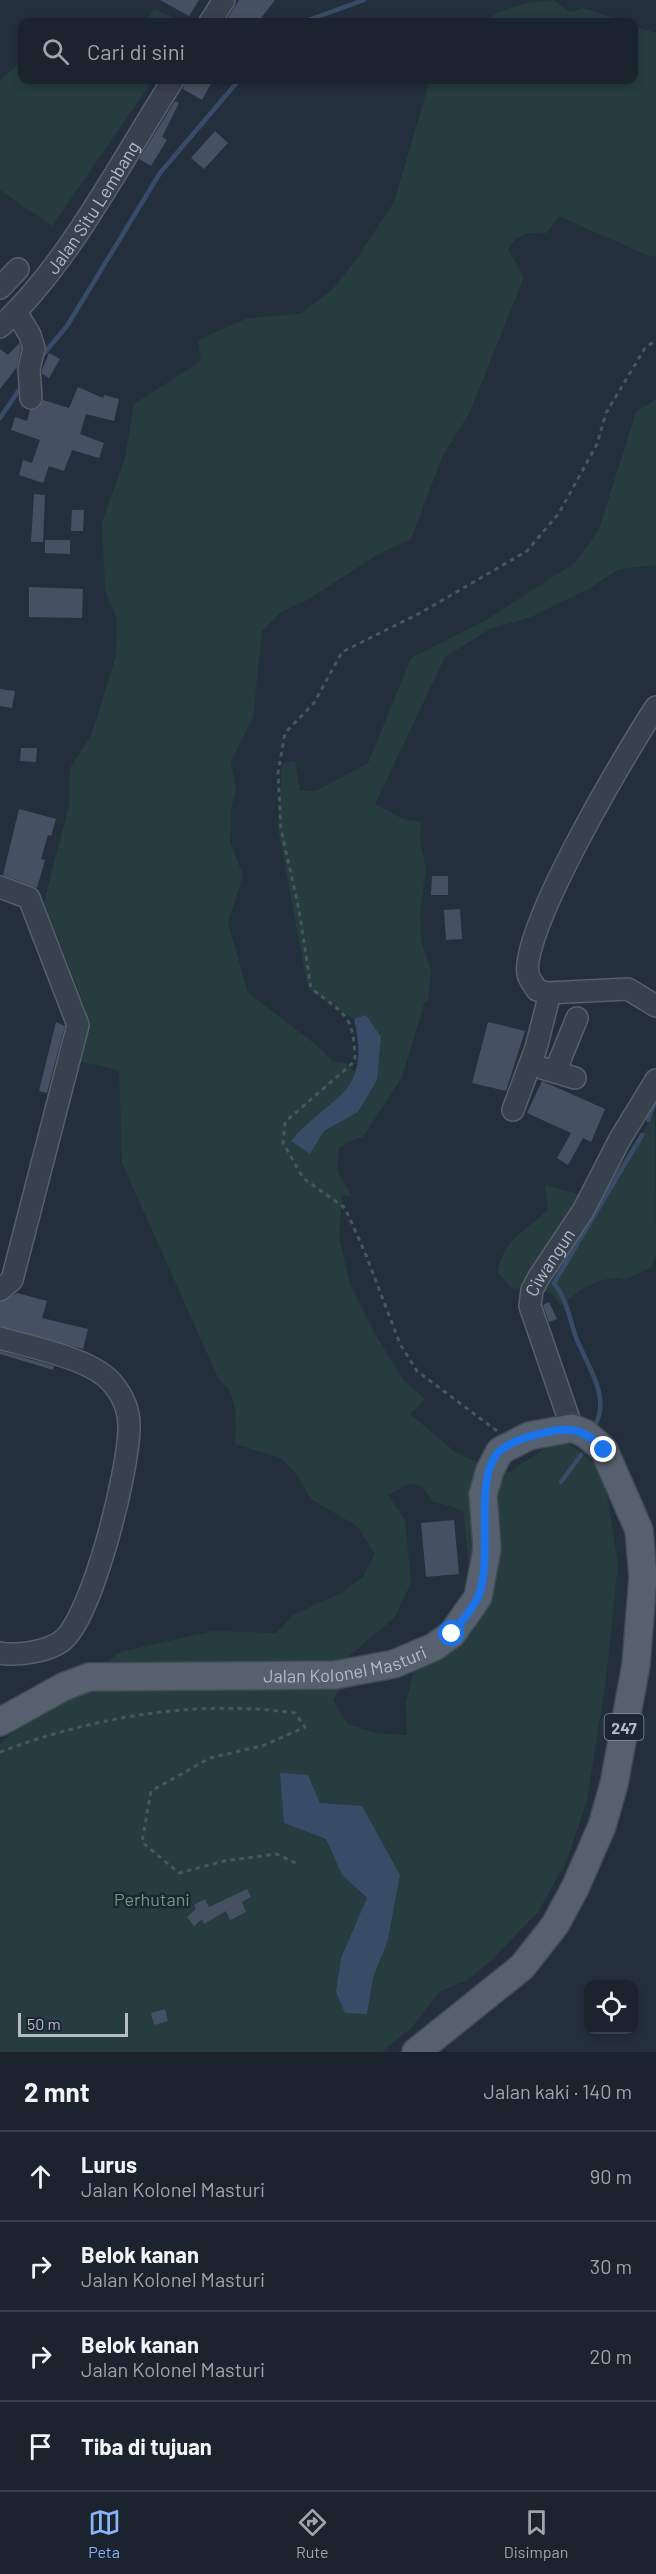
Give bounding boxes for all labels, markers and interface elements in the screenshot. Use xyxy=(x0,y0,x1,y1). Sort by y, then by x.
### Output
search box xyxy=(18,18,638,84)
icon: search xyxy=(39,35,72,68)
text: Cari di sini xyxy=(87,38,185,64)
street label: Jalan Situ Lembang xyxy=(41,137,144,278)
street label: Ciwangun xyxy=(520,1224,579,1300)
route end xyxy=(590,1436,616,1462)
route start xyxy=(438,1620,464,1646)
street label: Jalan Kolonel Masturi xyxy=(263,1641,430,1687)
road number: 247 xyxy=(604,1714,644,1740)
park label: Perhutani xyxy=(114,1888,190,1910)
map controls xyxy=(584,1980,638,2034)
button: locate xyxy=(584,1980,638,2034)
scale bar xyxy=(18,2010,128,2038)
text: 50 m xyxy=(27,2014,61,2033)
text: 2 mnt xyxy=(24,2076,90,2107)
text: Jalan kaki · 140 m xyxy=(483,2079,632,2103)
text: Lurus xyxy=(81,2151,137,2177)
icon: ahead xyxy=(24,2160,57,2193)
text: 90 m xyxy=(590,2164,632,2188)
text: Jalan Kolonel Masturi xyxy=(81,2177,265,2201)
text: Belok kanan xyxy=(81,2241,199,2267)
icon: right xyxy=(24,2250,57,2283)
text: 30 m xyxy=(590,2254,632,2278)
text: Jalan Kolonel Masturi xyxy=(81,2267,265,2291)
text: Belok kanan xyxy=(81,2331,199,2357)
icon: right xyxy=(24,2340,57,2373)
text: 20 m xyxy=(589,2344,632,2368)
text: Jalan Kolonel Masturi xyxy=(81,2357,265,2381)
icon: arrive xyxy=(24,2430,57,2463)
text: Tiba di tujuan xyxy=(81,2433,212,2459)
tab: Peta xyxy=(88,2506,121,2561)
tab: Rute xyxy=(296,2506,329,2561)
tab: Disimpan xyxy=(504,2506,568,2561)

